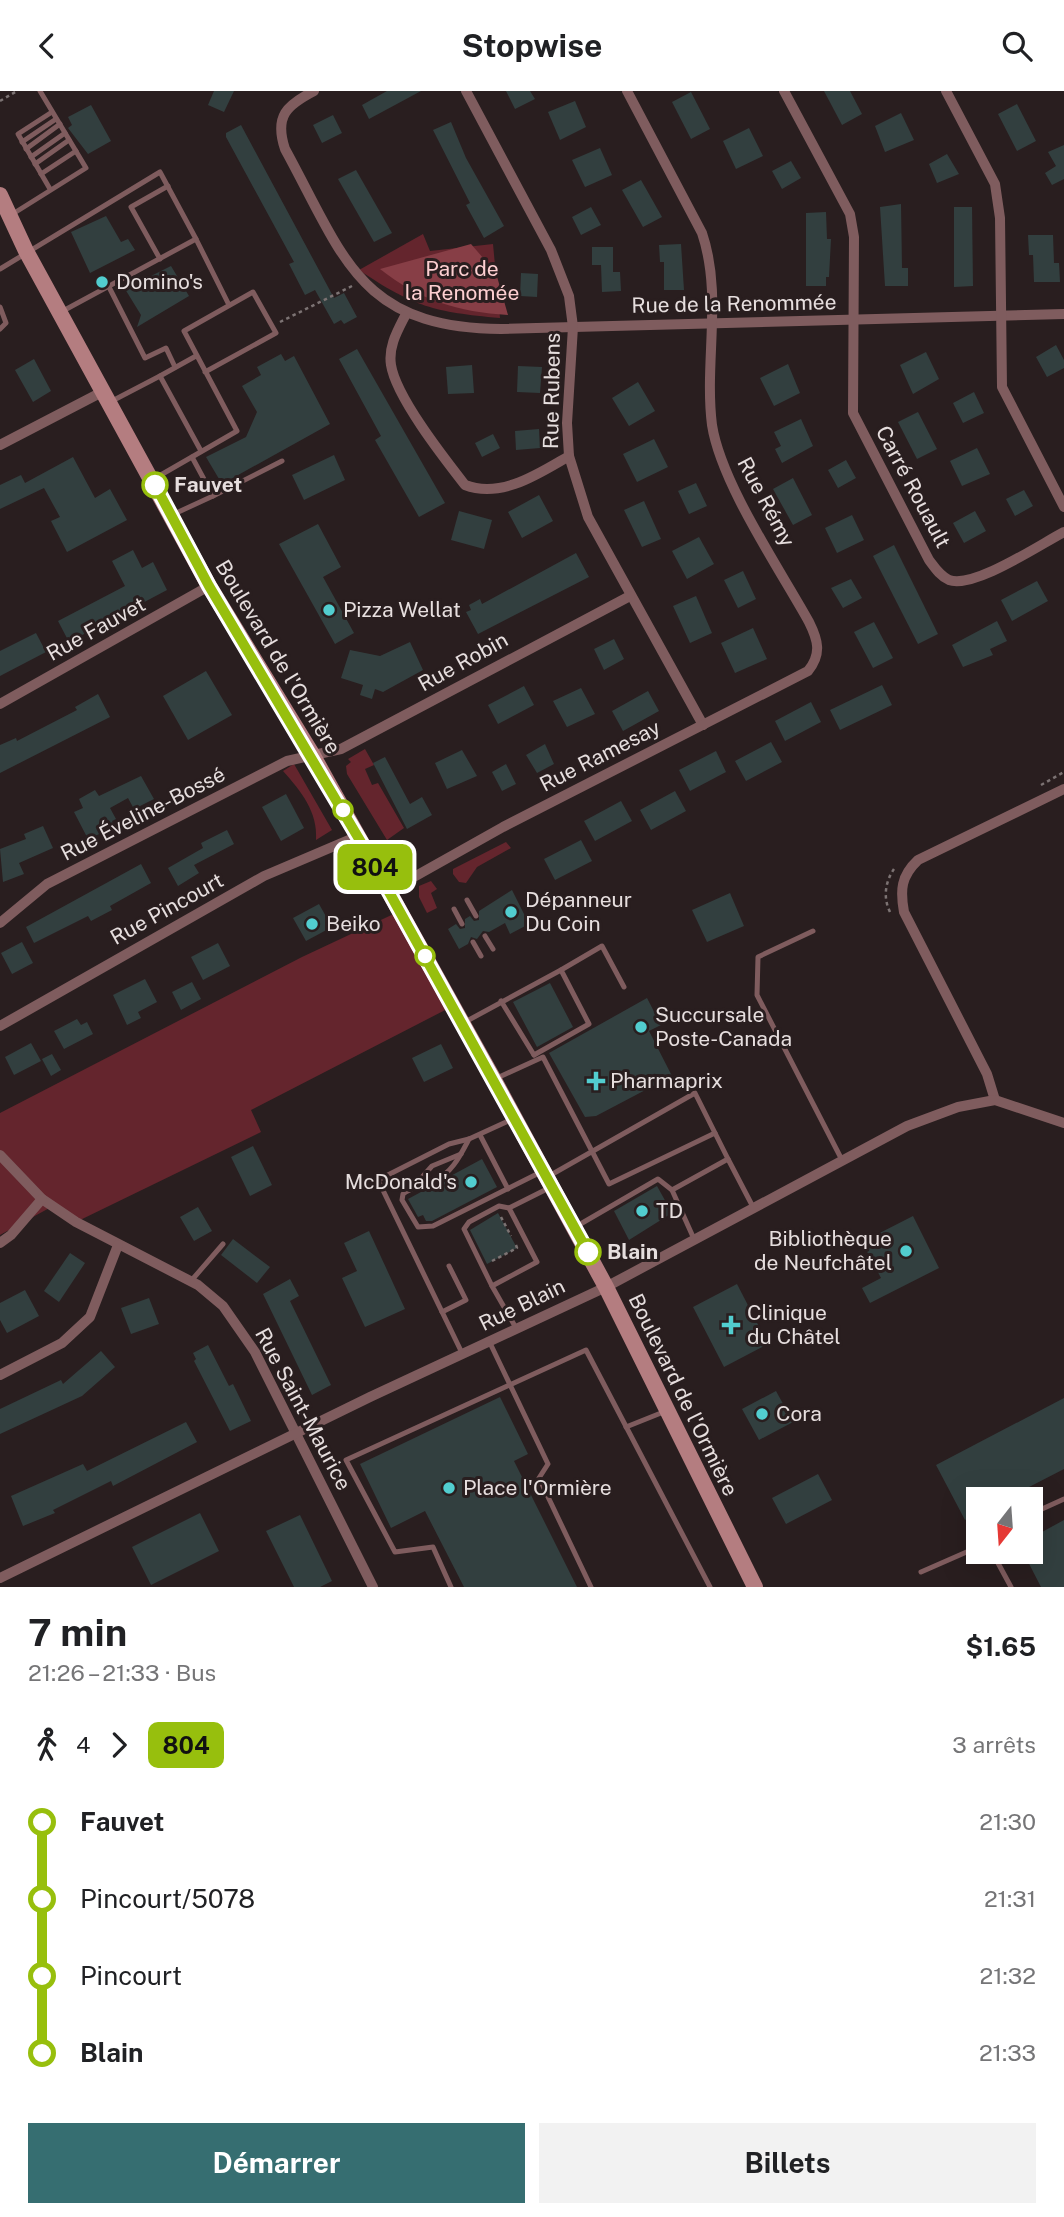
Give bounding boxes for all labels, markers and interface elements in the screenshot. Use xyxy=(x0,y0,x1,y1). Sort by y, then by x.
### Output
icon: back xyxy=(28,27,66,65)
text: Stopwise xyxy=(462,27,602,64)
icon: search xyxy=(998,27,1036,65)
park label: Parc de la Renomée xyxy=(405,256,519,305)
place label: Domino's xyxy=(116,269,203,294)
marker: Domino's xyxy=(94,274,110,290)
street label: Rue de la Renommée xyxy=(631,289,837,318)
street label: Rue Rubens xyxy=(538,333,565,449)
street label: Carré Rouault xyxy=(871,421,956,552)
street label: Rue Rémy xyxy=(732,453,800,551)
marker: Fauvet xyxy=(142,472,168,498)
place label: Fauvet xyxy=(174,472,242,497)
street label: Boulevard de l'Ormière xyxy=(211,555,346,758)
street label: Rue Fauvet xyxy=(42,591,150,666)
place label: Pizza Wellat xyxy=(343,597,461,622)
marker: Pizza Wellat xyxy=(321,602,337,618)
street label: Rue Robin xyxy=(413,627,512,696)
street label: Rue Ramesay xyxy=(535,714,664,797)
street label: Rue Éveline-Bossé xyxy=(57,761,229,866)
unlabelled marker xyxy=(333,800,353,820)
line badge: 804 xyxy=(335,844,415,890)
text: 804 xyxy=(351,853,399,881)
street label: Rue Pincourt xyxy=(106,867,228,950)
place label: Dépanneur Du Coin xyxy=(525,887,632,936)
marker: Dépanneur Du Coin xyxy=(503,904,519,920)
place label: Beiko xyxy=(326,911,381,936)
marker: Beiko xyxy=(304,916,320,932)
unlabelled marker xyxy=(415,946,435,966)
place label: Succursale Poste-Canada xyxy=(655,1002,792,1051)
marker: Succursale Poste-Canada xyxy=(633,1019,649,1035)
place label: Pharmaprix xyxy=(610,1068,723,1093)
marker: Pharmaprix xyxy=(588,1073,604,1089)
place label: McDonald's xyxy=(345,1169,457,1194)
marker: McDonald's xyxy=(463,1174,479,1190)
place label: TD xyxy=(656,1198,683,1223)
marker: TD xyxy=(634,1203,650,1219)
place label: Bibliothèque de Neufchâtel xyxy=(754,1226,892,1275)
marker: Blain xyxy=(575,1239,601,1265)
place label: Blain xyxy=(607,1239,658,1264)
marker: Bibliothèque de Neufchâtel xyxy=(898,1243,914,1259)
street label: Rue Blain xyxy=(475,1273,569,1336)
street label: Boulevard de l'Ormière xyxy=(624,1290,743,1500)
place label: Clinique du Châtel xyxy=(747,1300,841,1349)
marker: Clinique du Châtel xyxy=(721,1315,741,1335)
street label: Rue Saint-Maurice xyxy=(250,1323,357,1494)
place label: Cora xyxy=(776,1401,822,1426)
marker: Cora xyxy=(754,1406,770,1422)
place label: Place l'Ormière xyxy=(463,1475,612,1500)
marker: Place l'Ormière xyxy=(441,1480,457,1496)
north arrow xyxy=(966,1487,1043,1565)
map controls xyxy=(966,1487,1043,1564)
text: 7 min xyxy=(28,1610,127,1655)
text: $1.65 xyxy=(965,1631,1036,1662)
text: 21:26 – 21:33 · Bus xyxy=(28,1659,216,1686)
icon: walk xyxy=(28,1726,66,1764)
icon: forward xyxy=(100,1726,138,1764)
text: 4 xyxy=(76,1731,90,1758)
text: 804 xyxy=(162,1731,210,1759)
text: 3 arrêts xyxy=(952,1731,1036,1758)
text: Fauvet xyxy=(80,1806,164,1837)
text: 21:30 xyxy=(979,1808,1036,1835)
text: Pincourt/5078 xyxy=(80,1883,255,1914)
text: 21:31 xyxy=(984,1885,1036,1912)
text: Pincourt xyxy=(80,1960,182,1991)
text: 21:32 xyxy=(980,1962,1036,1989)
text: Blain xyxy=(80,2037,143,2068)
text: 21:33 xyxy=(979,2039,1036,2066)
button: Démarrer xyxy=(28,2123,525,2203)
button: Billets xyxy=(539,2123,1036,2203)

